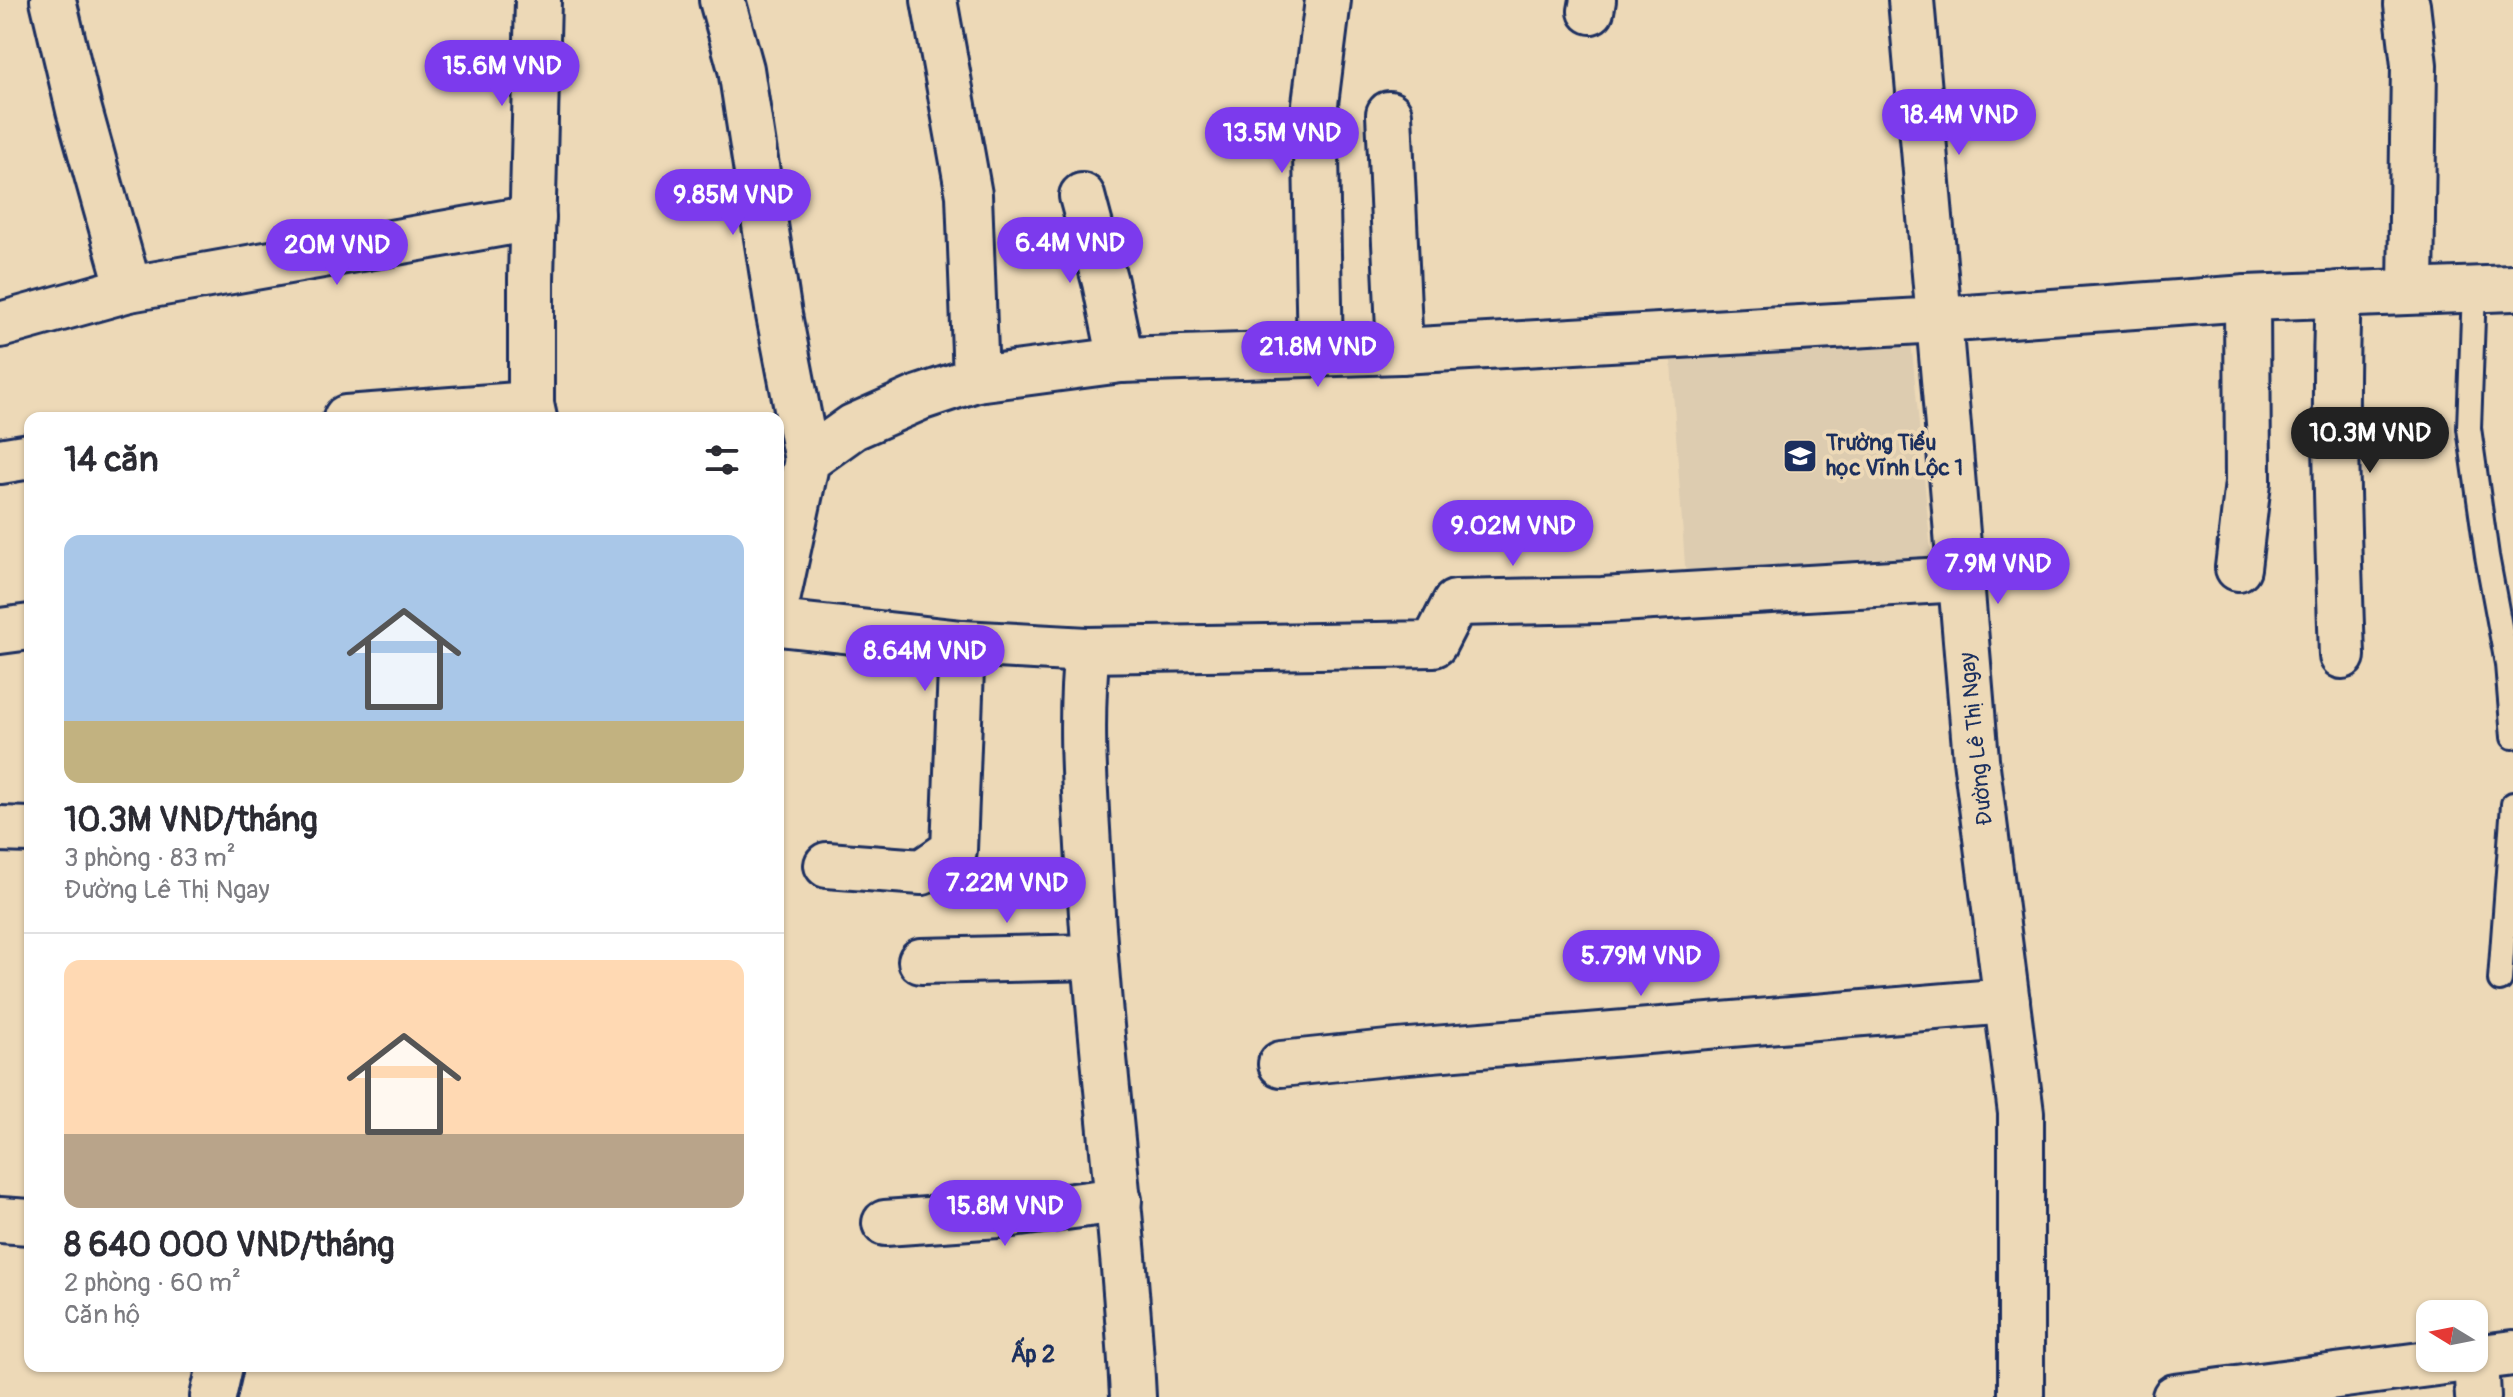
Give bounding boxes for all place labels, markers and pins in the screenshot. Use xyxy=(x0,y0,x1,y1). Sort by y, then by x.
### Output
pin: 15.6M VND xyxy=(410,40,594,108)
pin: 18.4M VND xyxy=(1867,89,2051,157)
pin: 13.5M VND xyxy=(1190,107,1374,175)
pin: 9.85M VND xyxy=(641,169,825,237)
pin: 6.4M VND xyxy=(987,217,1153,285)
pin: 20M VND xyxy=(263,219,411,287)
pin: 21.8M VND xyxy=(1226,321,1410,389)
pin: 10.3M VND xyxy=(2278,407,2462,475)
place label: Trường Tiểu học Vĩnh Lộc 1 xyxy=(1825,429,1963,482)
school or university icon: Trường Tiểu học Vĩnh Lộc 1 xyxy=(1781,437,1819,475)
pin: 9.02M VND xyxy=(1421,500,1605,568)
pin: 7.9M VND xyxy=(1915,538,2081,606)
pin: 8.64M VND xyxy=(833,625,1017,693)
pin: 7.22M VND xyxy=(915,857,1099,925)
pin: 5.79M VND xyxy=(1549,930,1733,998)
pin: 15.8M VND xyxy=(913,1180,1097,1248)

